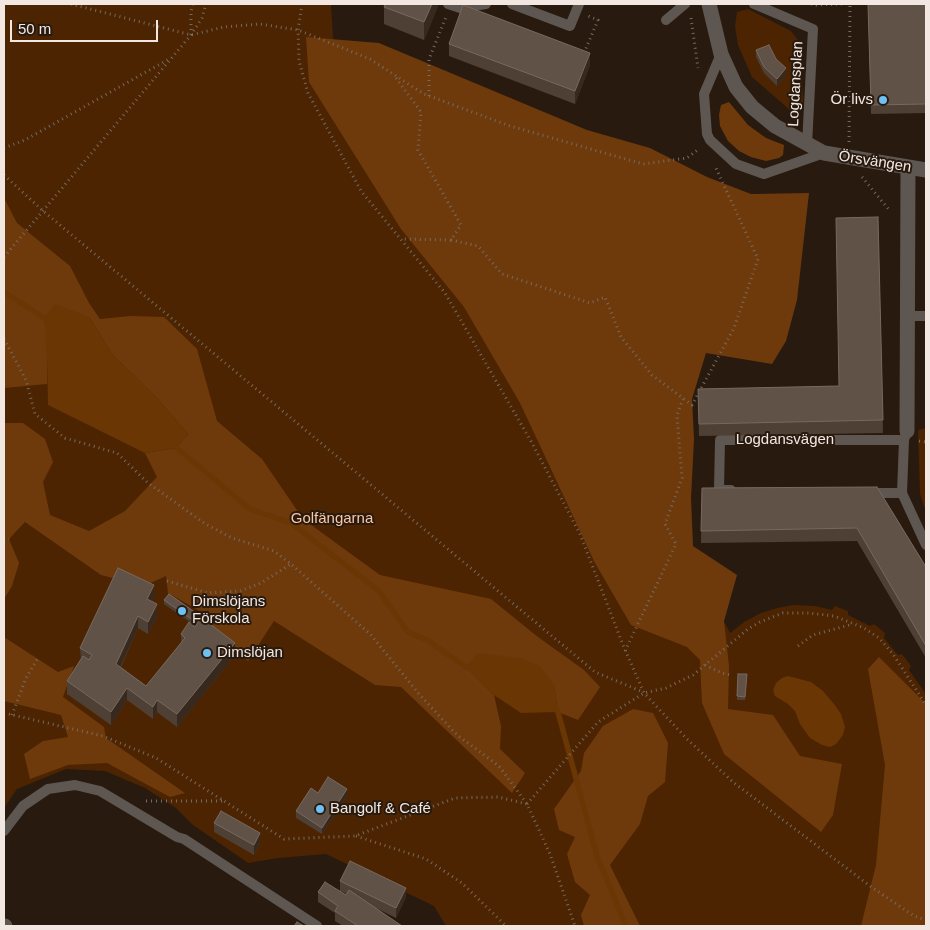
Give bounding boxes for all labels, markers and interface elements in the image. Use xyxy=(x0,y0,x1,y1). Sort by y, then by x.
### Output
scale bar xyxy=(12,10,160,42)
text: 50 m xyxy=(18,20,51,37)
street label: Logdansplan xyxy=(785,41,807,127)
place label: Ör livs xyxy=(831,91,873,109)
marker: Ör livs xyxy=(877,94,889,106)
street label: Örsvängen xyxy=(837,147,913,177)
street label: Logdansvägen xyxy=(736,431,834,449)
park label: Golfängarna xyxy=(291,510,373,528)
place label: Dimslöjans Förskola xyxy=(192,593,265,628)
marker: Dimslöjans Förskola xyxy=(176,605,188,617)
place label: Dimslöjan xyxy=(217,644,283,662)
marker: Dimslöjan xyxy=(201,647,213,659)
place label: Bangolf & Café xyxy=(330,800,431,818)
marker: Bangolf & Café xyxy=(314,803,326,815)

